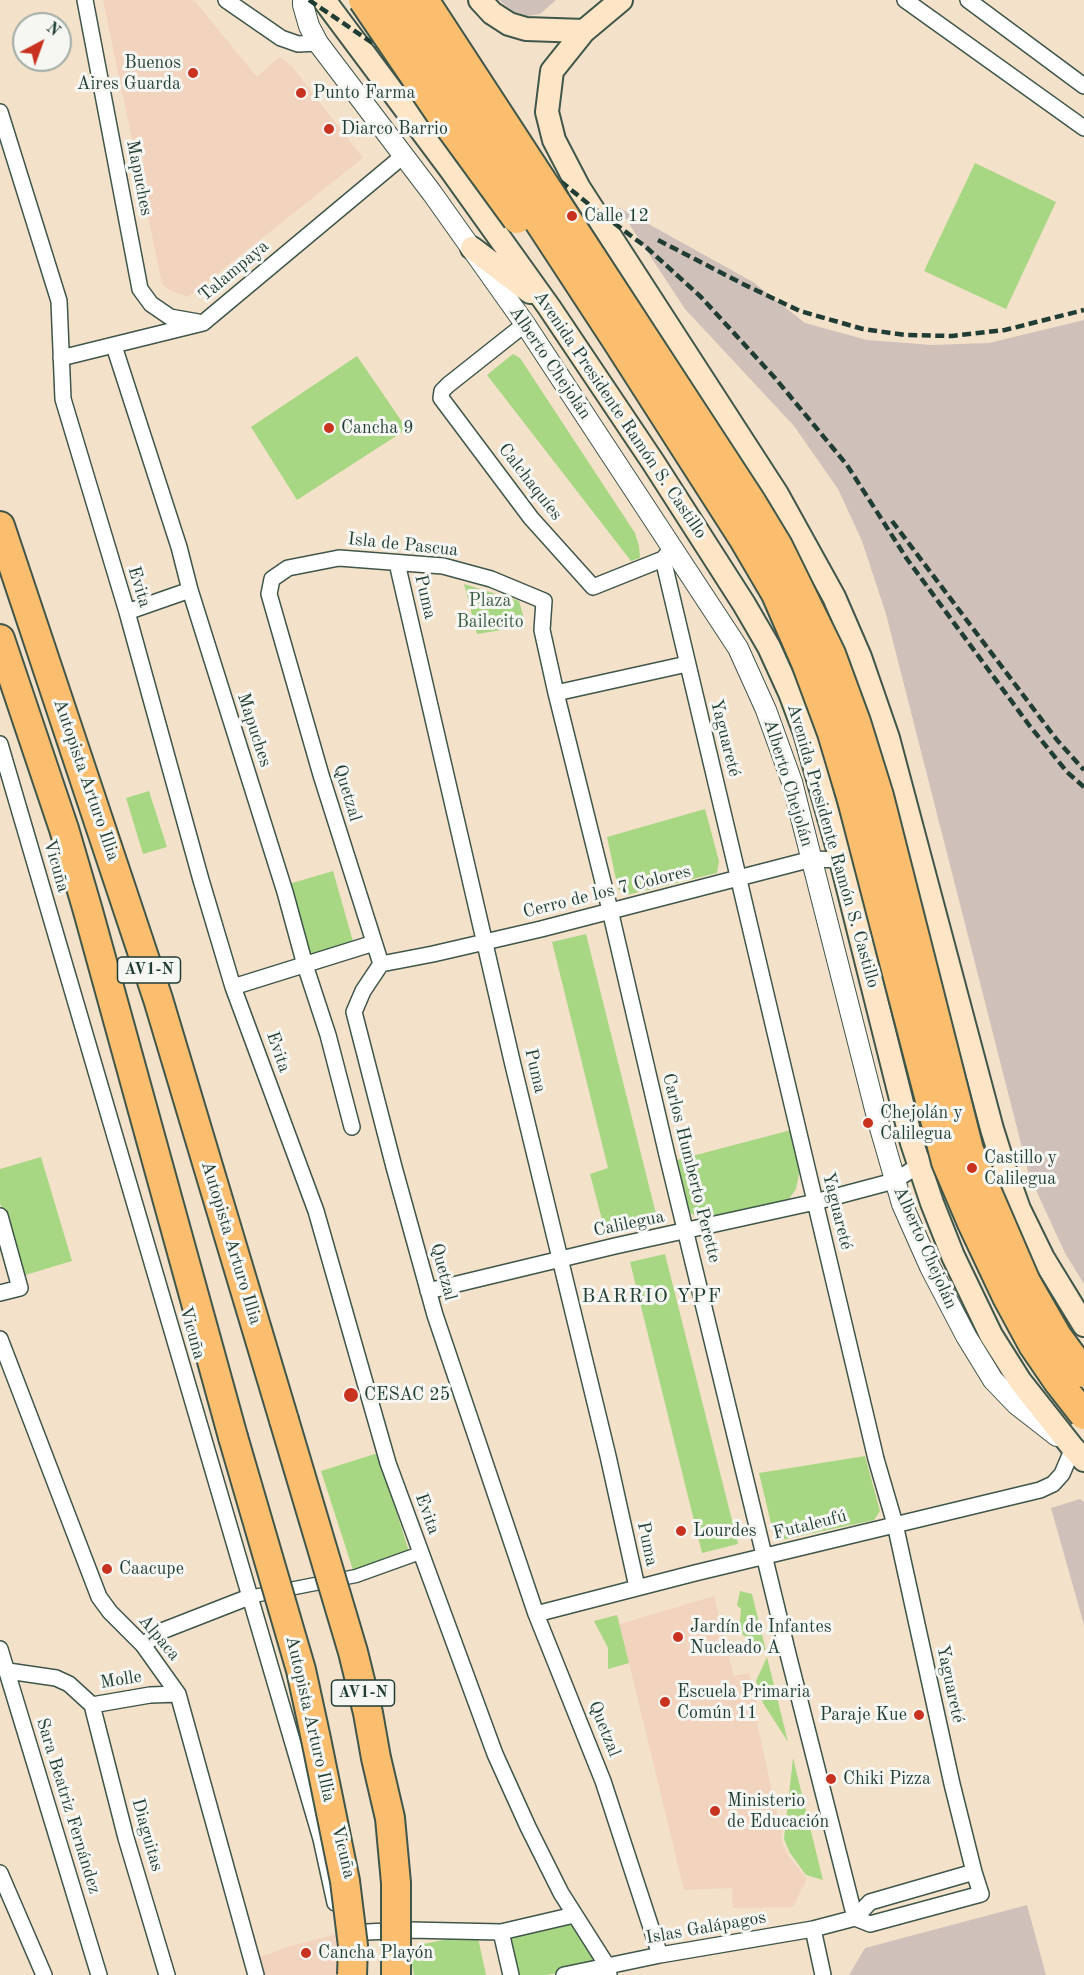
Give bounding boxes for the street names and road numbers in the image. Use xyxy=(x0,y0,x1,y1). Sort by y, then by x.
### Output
street label: Mapuches xyxy=(121,138,157,218)
street label: Talampaya xyxy=(195,236,273,306)
street label: Avenida Presidente Ramón S. Castillo xyxy=(529,287,711,543)
street label: Alberto Chejolán xyxy=(504,302,596,424)
street label: Calchaquíes xyxy=(493,439,567,525)
street label: Isla de Pascua xyxy=(347,528,459,562)
street label: Evita xyxy=(123,564,155,610)
street label: Puma xyxy=(409,573,441,621)
street label: Mapuches xyxy=(232,690,276,770)
street label: Autopista Arturo Illia xyxy=(48,696,124,864)
street label: Yaguareté xyxy=(705,697,745,779)
street label: Avenida Presidente Ramón S. Castillo xyxy=(782,701,884,991)
street label: Alberto Chejolán xyxy=(758,717,818,849)
street label: Quetzal xyxy=(328,762,366,824)
street label: Vicuña xyxy=(38,837,74,895)
street label: Cerro de los 7 Colores xyxy=(521,861,693,923)
road number: AV1-N xyxy=(118,957,180,983)
street label: Evita xyxy=(261,1029,295,1075)
street label: Puma xyxy=(519,1047,551,1095)
street label: Carlos Humberto Perette xyxy=(657,1071,725,1265)
street label: Autopista Arturo Illia xyxy=(196,1159,266,1327)
street label: Yaguareté xyxy=(817,1170,857,1252)
street label: Alberto Chejolán xyxy=(888,1183,962,1313)
street label: Calilegua xyxy=(592,1206,666,1242)
street label: Quetzal xyxy=(425,1241,461,1303)
street label: Vicuña xyxy=(174,1304,210,1362)
street label: Evita xyxy=(410,1491,444,1537)
street label: Futaleufú xyxy=(771,1505,849,1545)
street label: Puma xyxy=(632,1520,662,1568)
street label: Alpaca xyxy=(134,1611,184,1665)
street label: Autopista Arturo Illia xyxy=(280,1634,340,1804)
street label: Yaguareté xyxy=(931,1643,969,1725)
street label: Molle xyxy=(99,1666,143,1694)
road number: AV1-N xyxy=(332,1680,394,1706)
street label: Quetzal xyxy=(583,1698,625,1760)
street label: Sara Beatriz Fernández xyxy=(31,1715,105,1897)
street label: Diaguitas xyxy=(126,1796,168,1874)
street label: Vicuña xyxy=(326,1823,360,1881)
street label: Islas Galápagos xyxy=(644,1907,768,1949)

